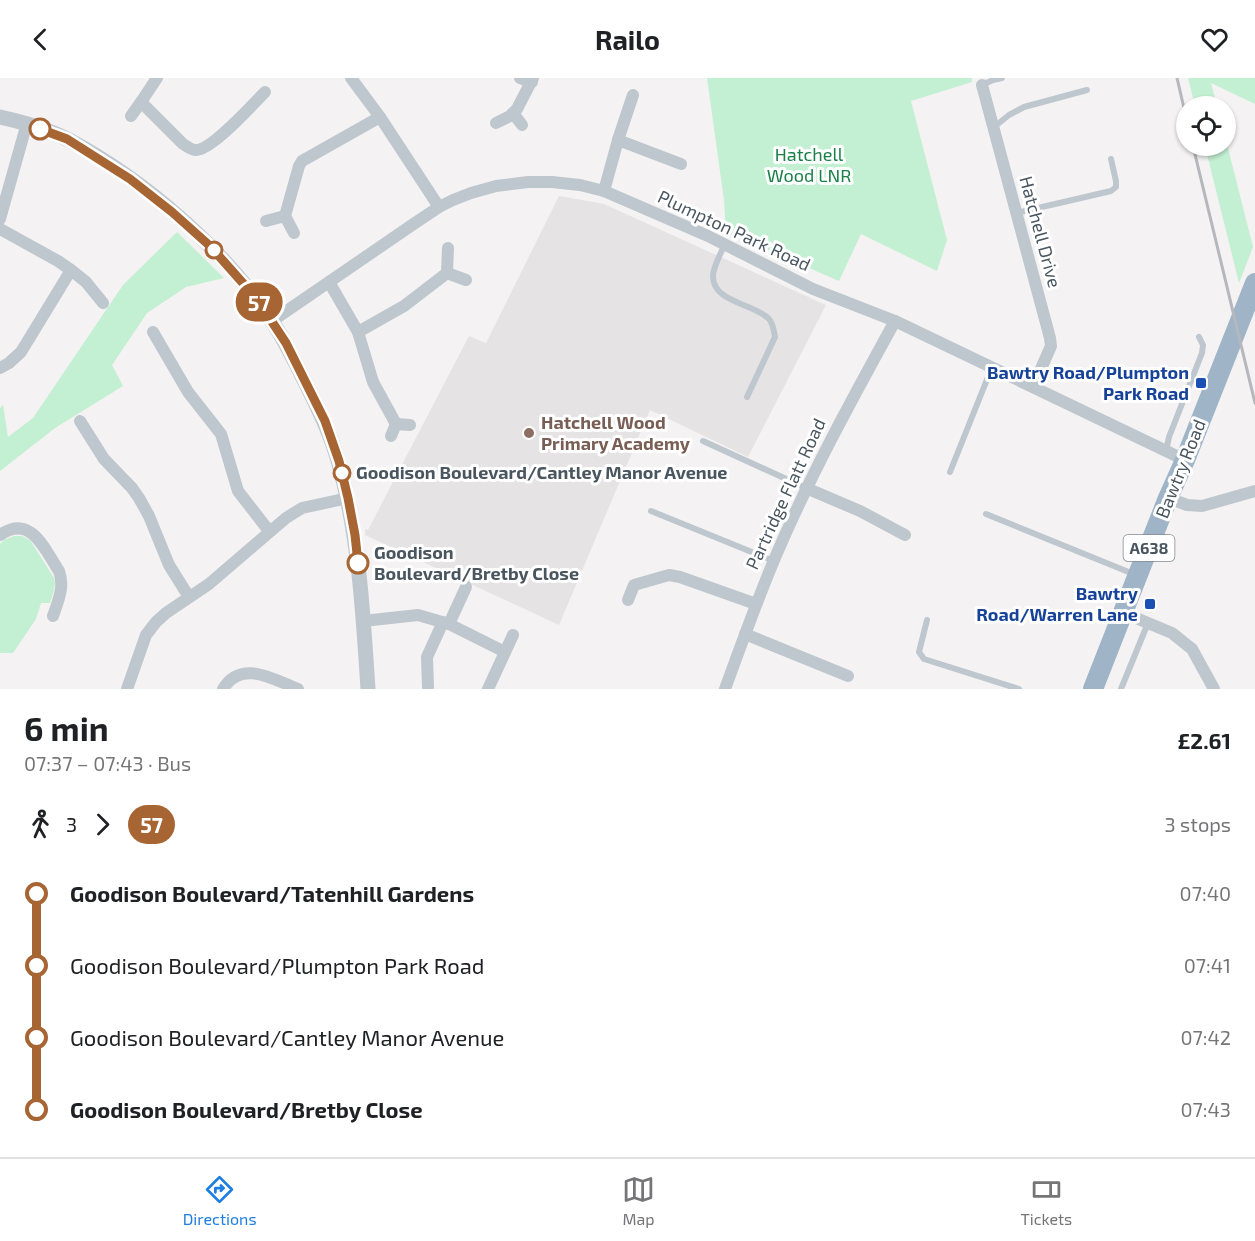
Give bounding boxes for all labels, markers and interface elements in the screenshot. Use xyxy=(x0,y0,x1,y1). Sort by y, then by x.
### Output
icon: back xyxy=(24,23,57,56)
text: Railo xyxy=(595,23,660,55)
icon: heart xyxy=(1198,23,1231,56)
map controls xyxy=(1176,96,1236,156)
button: locate xyxy=(1176,96,1236,156)
unlabelled marker xyxy=(29,118,51,140)
park label: Hatchell Wood LNR xyxy=(767,143,851,186)
street label: Hatchell Drive xyxy=(1015,174,1066,290)
street label: Plumpton Park Road xyxy=(655,185,814,275)
unlabelled marker xyxy=(205,241,223,259)
line badge: 57 xyxy=(232,282,286,322)
text: 57 xyxy=(248,290,270,315)
place label: Bawtry Road/Plumpton Park Road xyxy=(987,361,1189,404)
marker: Bawtry Road/Plumpton Park Road xyxy=(1194,376,1208,390)
place label: Hatchell Wood Primary Academy xyxy=(541,411,691,454)
street label: Partridge Flatt Road xyxy=(740,414,830,573)
street label: Bawtry Road xyxy=(1150,416,1210,521)
marker: Hatchell Wood Primary Academy xyxy=(522,426,536,440)
place label: Goodison Boulevard/Cantley Manor Avenue xyxy=(356,461,727,483)
marker: Goodison Boulevard/Cantley Manor Avenue xyxy=(333,464,351,482)
road number: A638 xyxy=(1124,535,1174,561)
place label: Goodison Boulevard/Bretby Close xyxy=(374,541,579,584)
marker: Goodison Boulevard/Bretby Close xyxy=(347,552,369,574)
place label: Bawtry Road/Warren Lane xyxy=(976,582,1139,625)
marker: Bawtry Road/Warren Lane xyxy=(1143,597,1157,611)
text: 6 min xyxy=(24,708,109,748)
text: £2.61 xyxy=(1177,727,1231,753)
text: 07:37 – 07:43 · Bus xyxy=(24,751,191,775)
icon: walk xyxy=(24,808,57,841)
icon: forward xyxy=(86,808,119,841)
text: 3 xyxy=(66,812,77,836)
text: 57 xyxy=(140,812,163,837)
text: 3 stops xyxy=(1165,812,1231,836)
text: Goodison Boulevard/Tatenhill Gardens xyxy=(70,880,474,906)
text: 07:40 xyxy=(1180,881,1231,905)
text: Goodison Boulevard/Plumpton Park Road xyxy=(70,952,484,978)
text: 07:41 xyxy=(1184,953,1231,977)
text: Goodison Boulevard/Cantley Manor Avenue xyxy=(70,1024,504,1050)
text: 07:42 xyxy=(1180,1025,1231,1049)
text: Goodison Boulevard/Bretby Close xyxy=(70,1096,423,1122)
text: 07:43 xyxy=(1181,1097,1231,1121)
tab: Directions xyxy=(183,1173,257,1228)
tab: Map xyxy=(622,1173,655,1228)
tab: Tickets xyxy=(1020,1173,1072,1228)

